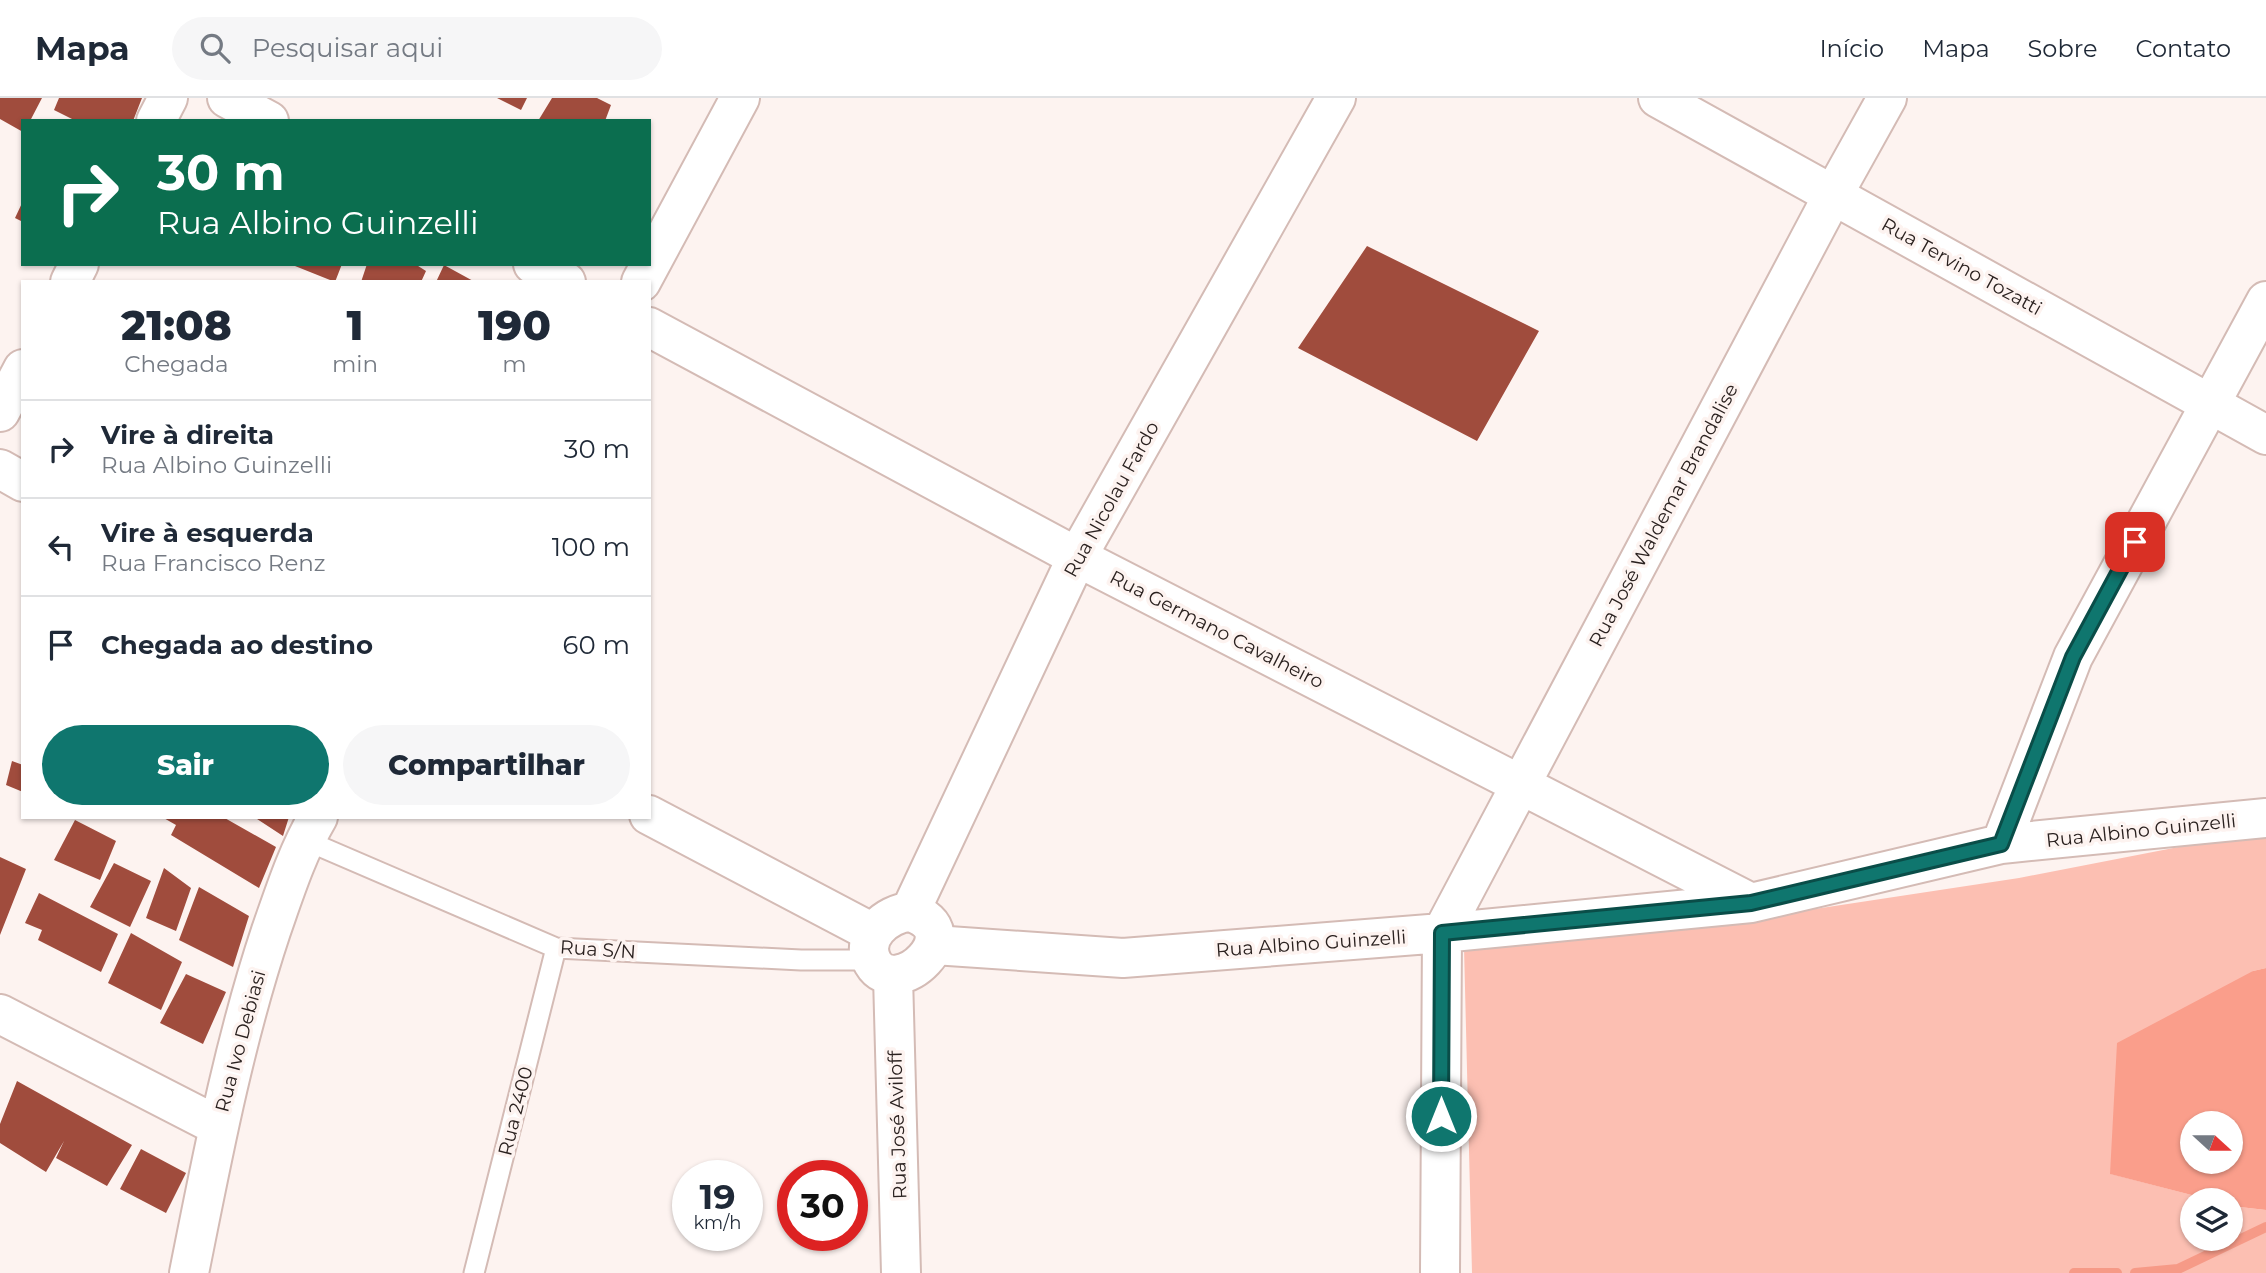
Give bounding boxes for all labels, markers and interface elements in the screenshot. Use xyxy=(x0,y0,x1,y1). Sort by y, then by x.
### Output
search box xyxy=(172,17,662,80)
text: Mapa xyxy=(35,28,130,68)
icon: search xyxy=(196,29,234,67)
text: Pesquisar aqui xyxy=(252,32,443,64)
text: Início xyxy=(1819,34,1884,63)
text: Mapa xyxy=(1922,34,1990,63)
text: Sobre xyxy=(2028,34,2097,63)
text: Contato xyxy=(2135,34,2231,63)
text: 30 m xyxy=(157,143,285,202)
icon: right xyxy=(42,147,133,238)
text: Rua Albino Guinzelli xyxy=(157,203,479,242)
street label: Rua Tervino Tozatti xyxy=(1878,213,2046,320)
text: 21:08 xyxy=(121,299,232,351)
text: 1 xyxy=(346,299,363,351)
text: 190 xyxy=(478,299,551,351)
text: Chegada xyxy=(124,350,229,378)
text: min xyxy=(332,350,378,378)
text: m xyxy=(502,350,527,378)
street label: Rua José Waldemar Brandalise xyxy=(1584,380,1743,651)
street label: Rua Nicolau Fardo xyxy=(1059,417,1164,581)
text: Vire à direita xyxy=(101,419,274,451)
icon: right xyxy=(42,430,80,468)
text: 30 m xyxy=(564,433,630,465)
text: Rua Albino Guinzelli xyxy=(101,451,332,479)
pin xyxy=(2105,512,2165,572)
text: Vire à esquerda xyxy=(101,517,314,549)
icon: arrive xyxy=(2116,523,2154,561)
icon: left xyxy=(42,528,80,566)
text: 100 m xyxy=(552,531,630,563)
text: Rua Francisco Renz xyxy=(101,549,326,577)
street label: Rua Germano Cavalheiro xyxy=(1106,565,1328,693)
icon: arrive xyxy=(42,626,80,664)
text: Chegada ao destino xyxy=(101,629,373,661)
text: 60 m xyxy=(563,629,630,661)
button: Sair xyxy=(42,725,329,805)
button: Compartilhar xyxy=(343,725,630,805)
street label: Rua Albino Guinzelli xyxy=(2045,809,2237,852)
street label: Rua Albino Guinzelli xyxy=(1215,925,1407,962)
street label: Rua S/N xyxy=(559,935,637,964)
street label: Rua Ivo Debiasi xyxy=(210,968,270,1115)
street label: Rua José Aviloff xyxy=(883,1049,912,1200)
street label: Rua 2400 xyxy=(493,1064,538,1158)
position arrow xyxy=(1404,1079,1478,1153)
north arrow xyxy=(2180,1111,2244,1174)
map controls xyxy=(2180,1111,2243,1251)
speed limit sign: 30 xyxy=(777,1160,868,1251)
text: 19 xyxy=(699,1175,736,1218)
button: layers xyxy=(2180,1188,2243,1251)
text: km/h xyxy=(693,1212,742,1234)

